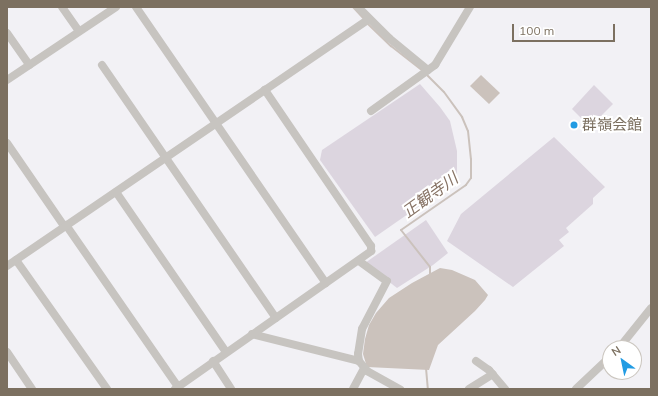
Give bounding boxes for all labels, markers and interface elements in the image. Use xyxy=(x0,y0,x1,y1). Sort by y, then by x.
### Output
scale bar xyxy=(514,16,617,42)
text: 100 m xyxy=(519,23,554,38)
place label: 群嶺会館 xyxy=(582,116,642,134)
marker: 群嶺会館 xyxy=(569,120,579,130)
water label: 正観寺川 xyxy=(398,168,462,222)
north arrow xyxy=(602,340,642,380)
text: N xyxy=(609,343,623,359)

